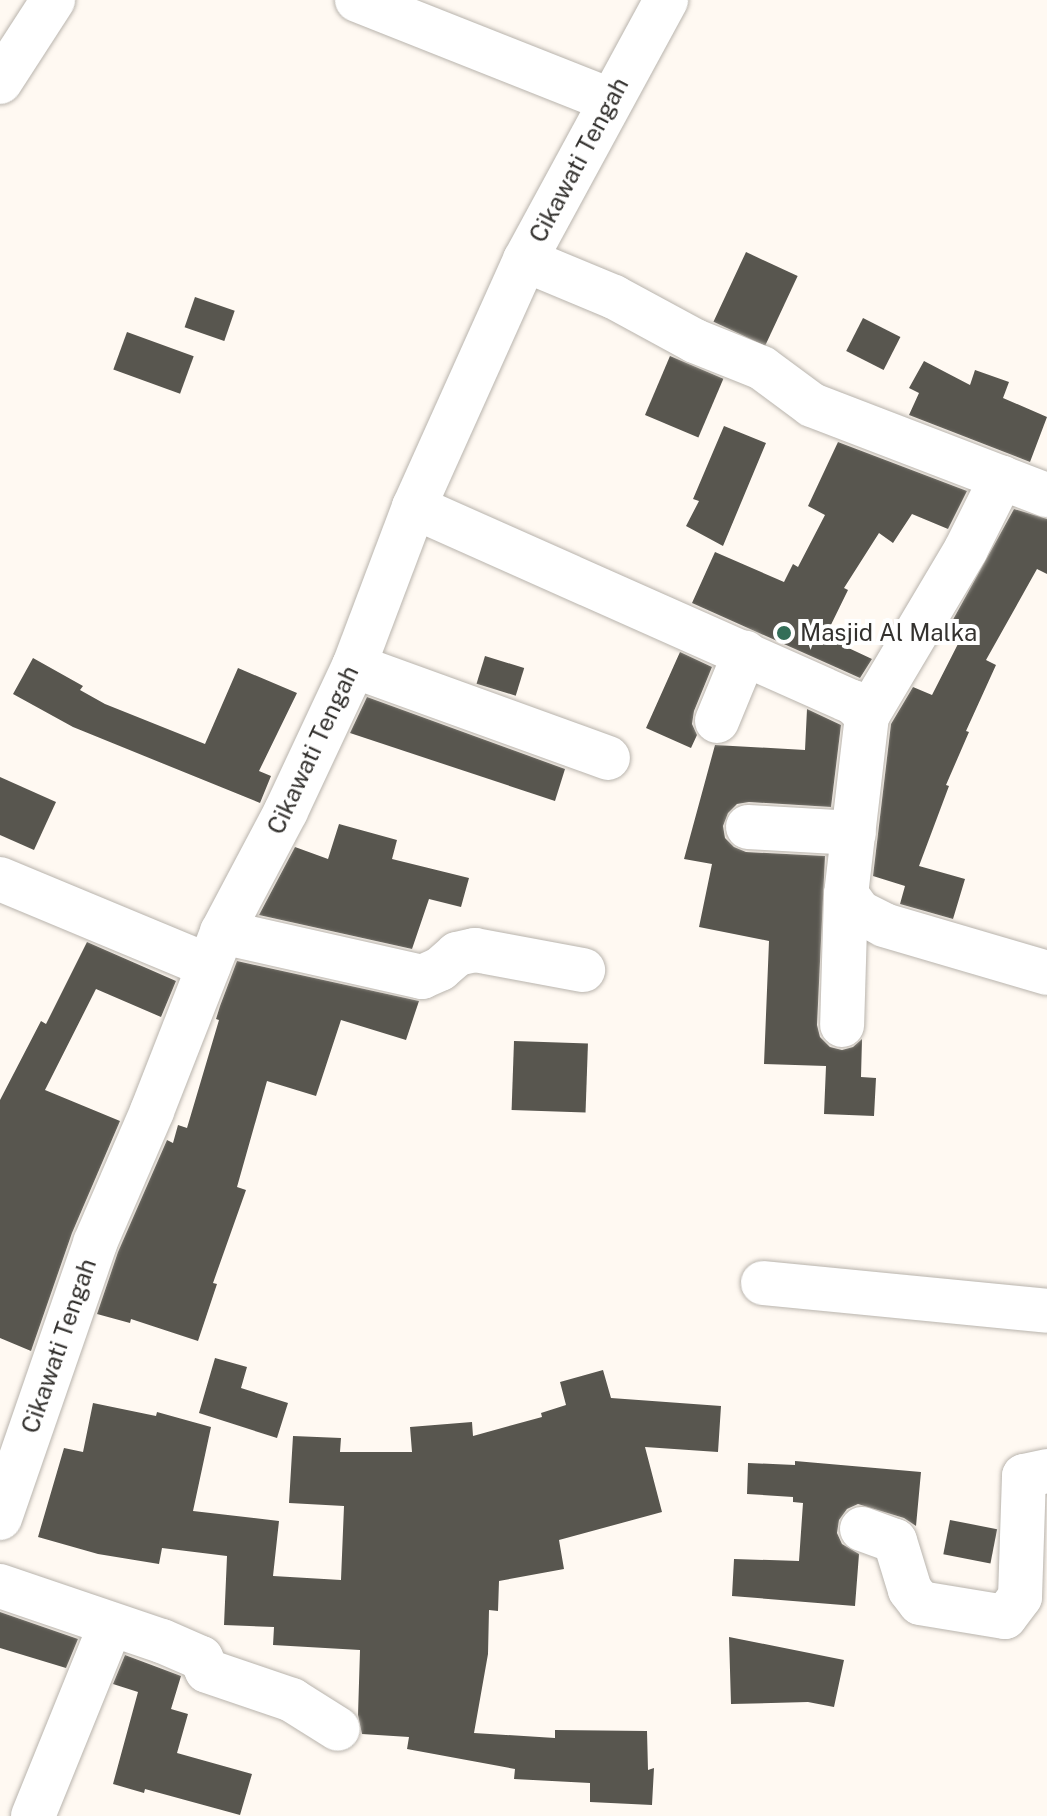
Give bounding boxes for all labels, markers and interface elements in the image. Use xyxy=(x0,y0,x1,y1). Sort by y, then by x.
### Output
street label: Cikawati Tengah xyxy=(523,73,635,247)
place label: Masjid Al Malka xyxy=(800,619,977,647)
marker: Masjid Al Malka xyxy=(775,624,793,642)
street label: Cikawati Tengah xyxy=(261,661,365,839)
street label: Cikawati Tengah xyxy=(16,1255,102,1437)

